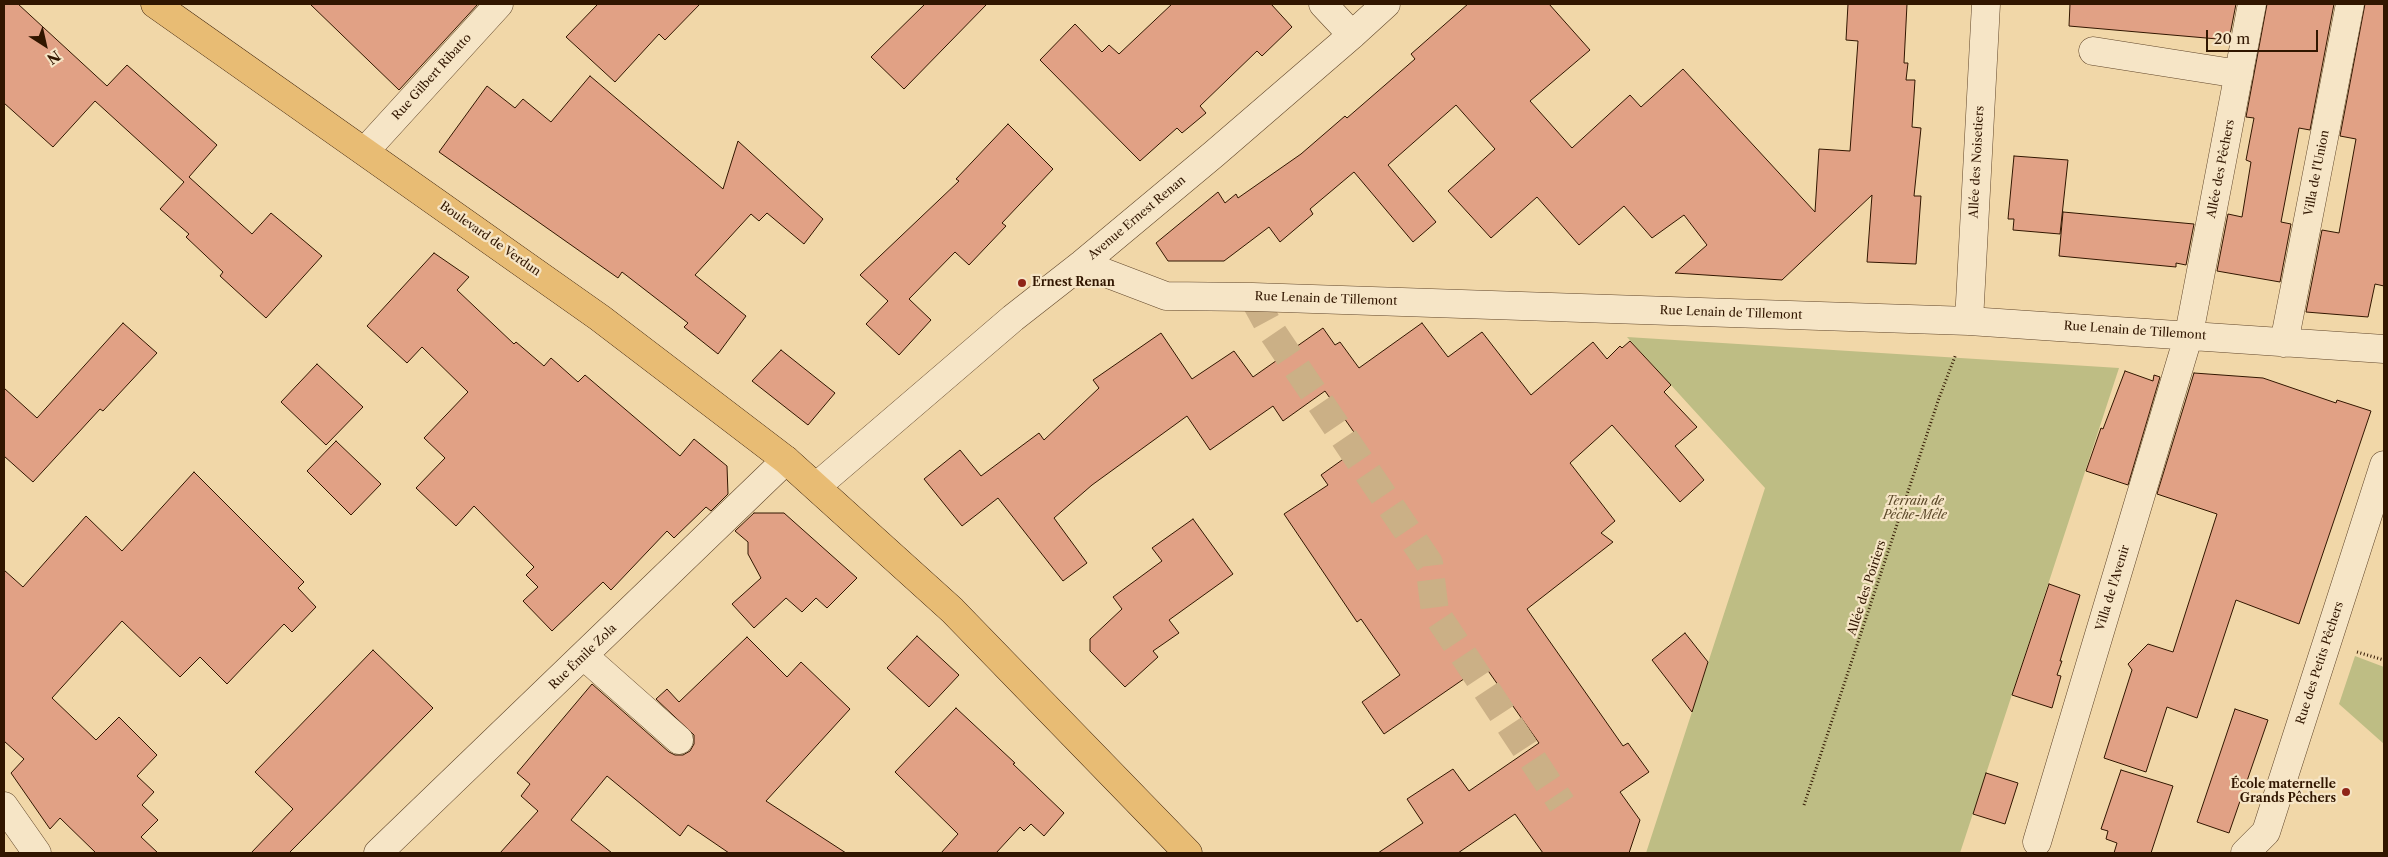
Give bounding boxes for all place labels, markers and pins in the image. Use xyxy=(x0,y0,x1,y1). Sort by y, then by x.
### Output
place label: Ernest Renan xyxy=(1032,276,1115,290)
marker: Ernest Renan xyxy=(1016,277,1028,289)
place label: École maternelle Grands Pêchers xyxy=(2231,778,2336,806)
marker: École maternelle Grands Pêchers xyxy=(2340,786,2352,798)

